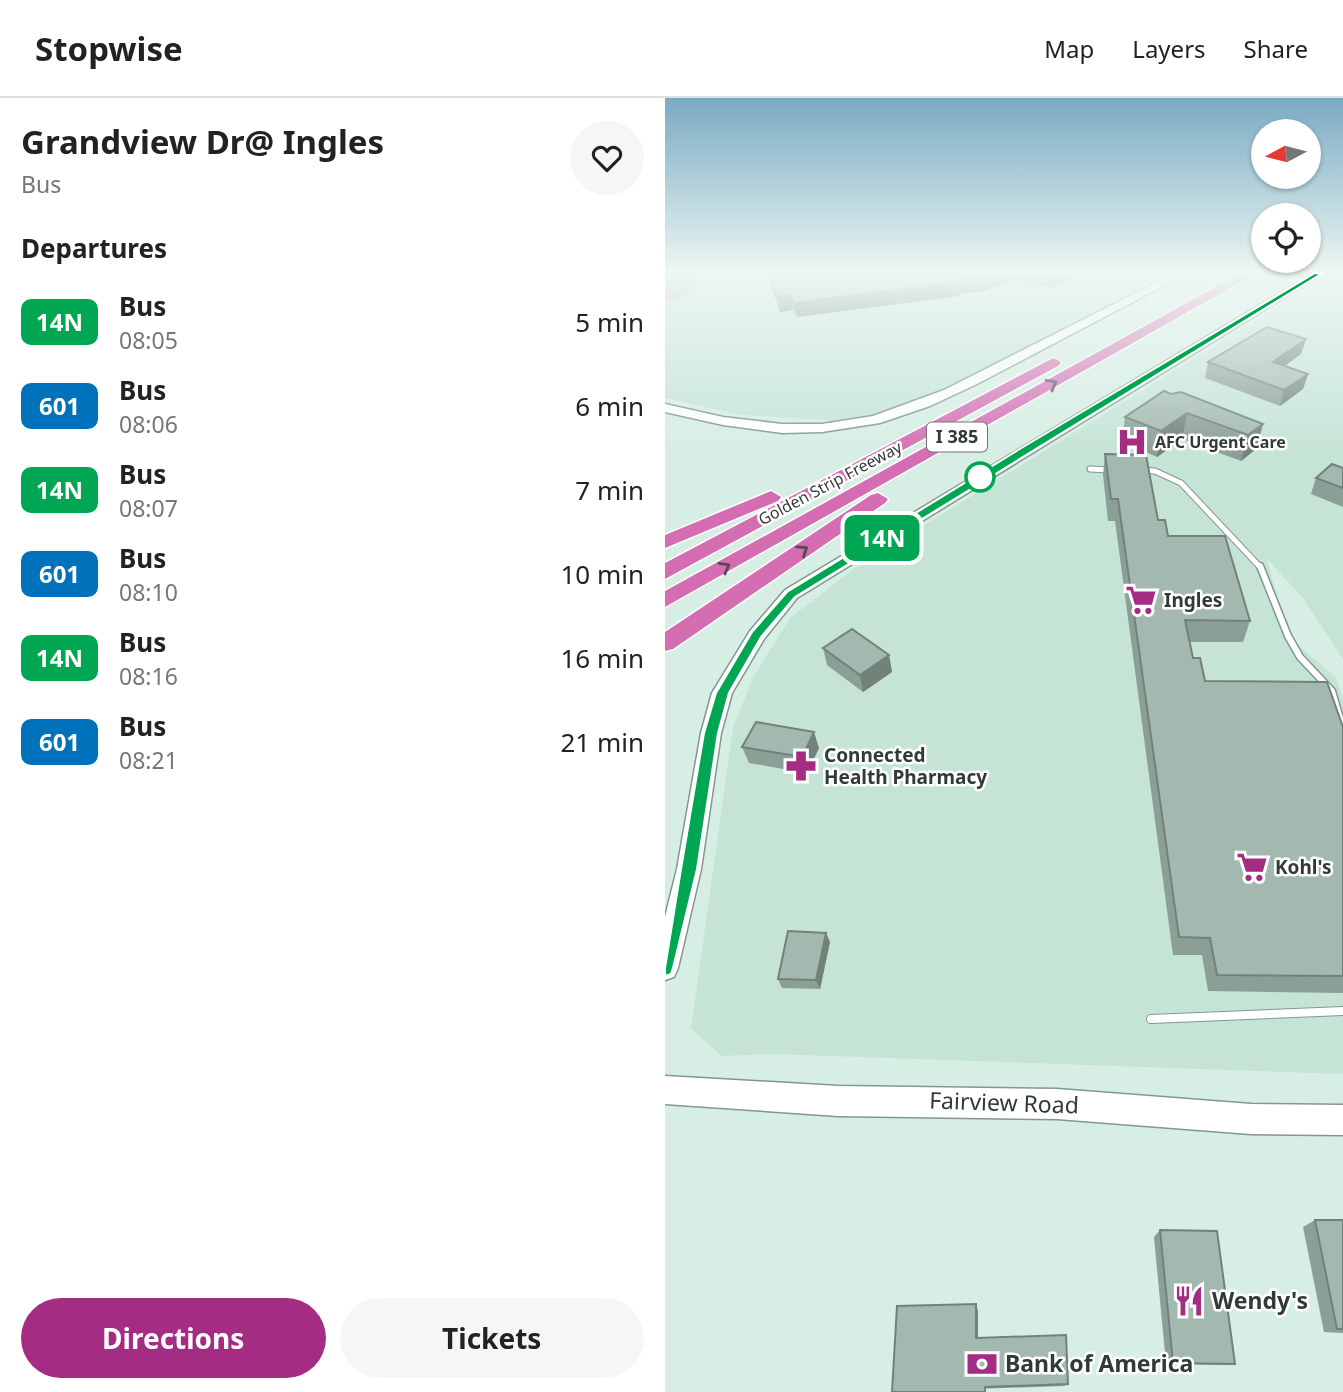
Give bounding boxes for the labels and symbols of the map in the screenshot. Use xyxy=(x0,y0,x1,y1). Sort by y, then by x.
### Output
north arrow xyxy=(1251,119,1321,189)
one-way arrow xyxy=(1044,379,1057,392)
road number: I 385 xyxy=(927,422,987,452)
hospital icon: AFC Urgent Care xyxy=(1115,425,1149,459)
place label: AFC Urgent Care xyxy=(1155,431,1286,453)
street label: Golden Strip Freeway xyxy=(754,435,906,530)
unlabelled marker xyxy=(965,462,995,492)
line badge: 14N xyxy=(842,515,922,561)
one-way arrow xyxy=(795,545,808,558)
one-way arrow xyxy=(717,562,730,575)
supermarket icon: Ingles xyxy=(1124,583,1158,617)
place label: Ingles xyxy=(1164,587,1222,613)
place label: Connected Health Pharmacy xyxy=(824,742,987,790)
pharmacy icon: Connected Health Pharmacy xyxy=(784,749,818,783)
supermarket icon: Kohl's xyxy=(1235,850,1269,884)
place label: Kohl's xyxy=(1275,854,1332,880)
street label: Fairview Road xyxy=(929,1083,1079,1121)
restaurant icon: Wendy's xyxy=(1172,1284,1206,1318)
place label: Wendy's xyxy=(1212,1284,1308,1316)
bank icon: Bank of America xyxy=(965,1347,999,1381)
place label: Bank of America xyxy=(1005,1347,1193,1379)

